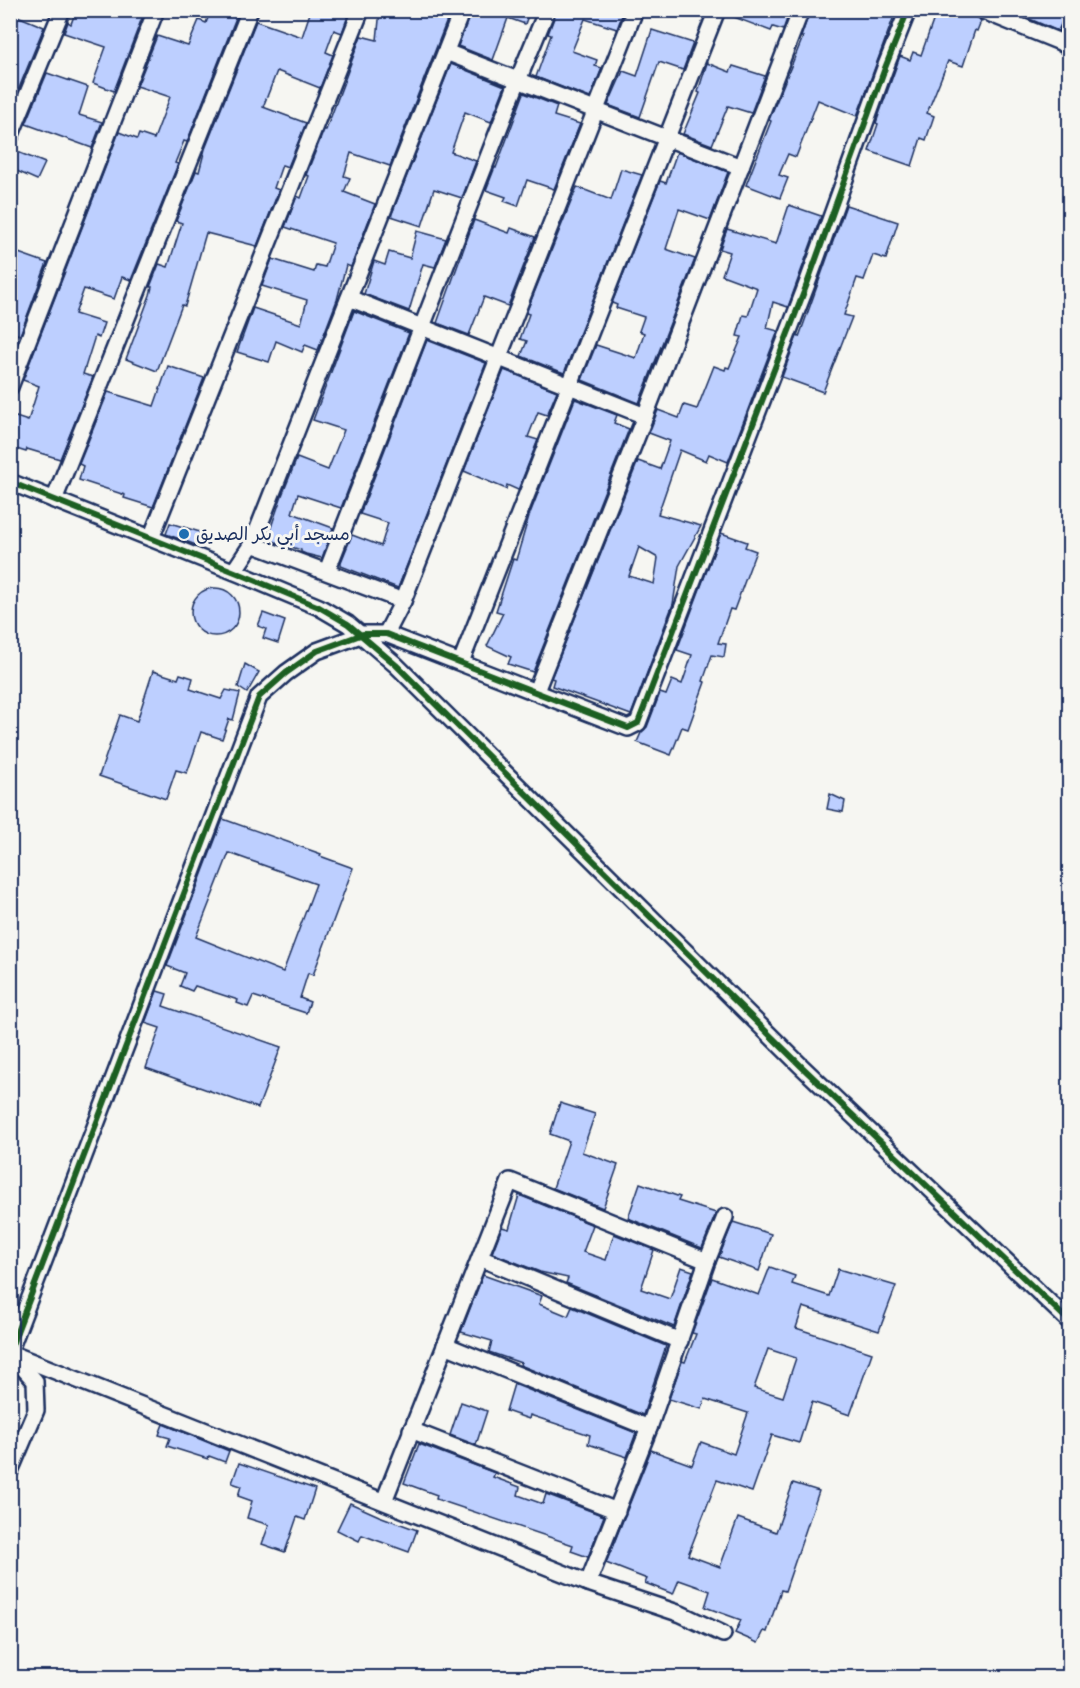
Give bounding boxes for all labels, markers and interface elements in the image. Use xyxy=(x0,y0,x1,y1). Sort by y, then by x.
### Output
place label: مسجد أبي بكر الصديق xyxy=(196,518,350,550)
marker: مسجد أبي بكر الصديق xyxy=(177,527,191,541)

